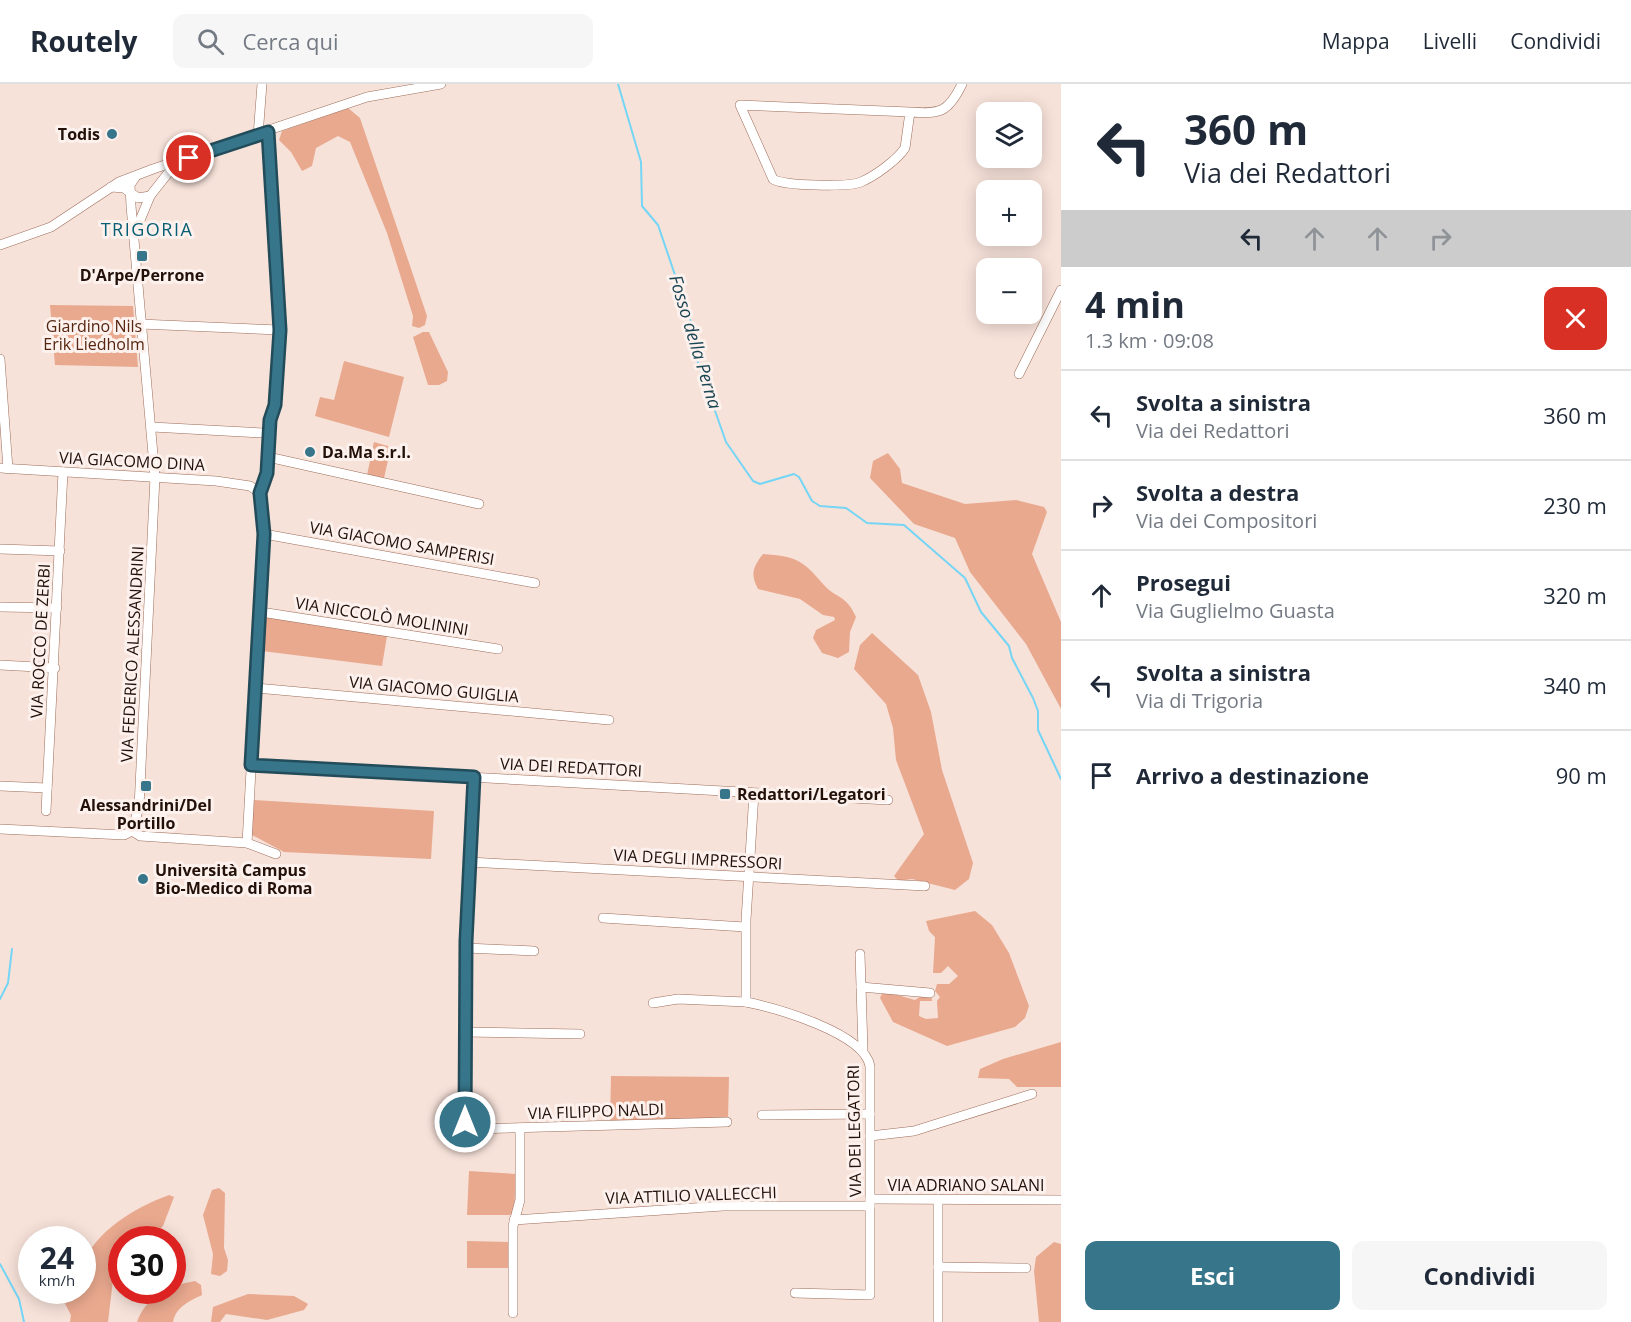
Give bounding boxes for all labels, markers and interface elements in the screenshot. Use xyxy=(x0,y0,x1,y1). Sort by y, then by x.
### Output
search box xyxy=(173,14,593,68)
text: Routely xyxy=(30,22,137,60)
icon: search xyxy=(194,25,227,58)
text: Cerca qui xyxy=(242,26,339,56)
text: Mappa xyxy=(1322,27,1390,55)
text: Livelli xyxy=(1423,27,1477,55)
text: Condividi xyxy=(1510,27,1601,55)
text: 360 m xyxy=(1184,100,1308,157)
map controls xyxy=(976,102,1042,324)
button: layers xyxy=(976,102,1042,168)
icon: left xyxy=(1085,108,1163,186)
place label: Todis xyxy=(58,123,100,145)
marker: Todis xyxy=(105,127,119,141)
pin xyxy=(163,132,214,183)
icon: arrive xyxy=(172,141,205,174)
text: Via dei Redattori xyxy=(1184,154,1391,191)
button: + xyxy=(976,180,1042,246)
district label: TRIGORIA xyxy=(101,217,193,241)
icon: left xyxy=(1235,222,1268,255)
icon: ahead xyxy=(1298,222,1331,255)
icon: ahead xyxy=(1361,222,1394,255)
icon: right xyxy=(1424,222,1457,255)
marker: D'Arpe/Perrone xyxy=(135,249,149,263)
button: − xyxy=(976,258,1042,324)
place label: D'Arpe/Perrone xyxy=(80,264,204,286)
water label: Fosso della Perna xyxy=(664,272,728,412)
text: 4 min xyxy=(1085,280,1185,329)
button: close xyxy=(1544,287,1607,350)
park label: Giardino Nils Erik Liedholm xyxy=(43,315,145,355)
text: 1.3 km · 09:08 xyxy=(1085,327,1214,354)
text: Svolta a sinistra xyxy=(1136,387,1311,417)
icon: left xyxy=(1085,399,1118,432)
text: 360 m xyxy=(1543,400,1607,430)
text: Via dei Redattori xyxy=(1136,417,1289,444)
place label: Da.Ma s.r.l. xyxy=(322,441,411,463)
marker: Da.Ma s.r.l. xyxy=(303,445,317,459)
street label: VIA GIACOMO DINA xyxy=(58,446,206,476)
text: Svolta a destra xyxy=(1136,477,1299,507)
icon: right xyxy=(1085,489,1118,522)
text: 230 m xyxy=(1543,490,1607,520)
text: Via dei Compositori xyxy=(1136,507,1317,534)
street label: VIA GIACOMO SAMPERISI xyxy=(308,516,496,570)
street label: VIA FEDERICO ALESSANDRINI xyxy=(115,545,149,763)
street label: VIA ROCCO DE ZERBI xyxy=(25,563,55,719)
text: Prosegui xyxy=(1136,567,1231,597)
icon: ahead xyxy=(1085,579,1118,612)
text: 320 m xyxy=(1543,580,1607,610)
street label: VIA NICCOLÒ MOLININI xyxy=(294,591,470,641)
text: Via Guglielmo Guasta xyxy=(1136,597,1335,624)
text: Svolta a sinistra xyxy=(1136,657,1311,687)
icon: left xyxy=(1085,669,1118,702)
text: 340 m xyxy=(1543,670,1607,700)
street label: VIA GIACOMO GUIGLIA xyxy=(348,671,521,707)
text: Via di Trigoria xyxy=(1136,687,1263,714)
street label: VIA DEI REDATTORI xyxy=(499,752,643,782)
icon: arrive xyxy=(1085,759,1118,792)
text: Arrivo a destinazione xyxy=(1136,760,1369,790)
text: 90 m xyxy=(1556,760,1607,790)
marker: Alessandrini/Del Portillo xyxy=(139,779,153,793)
place label: Redattori/Legatori xyxy=(737,783,886,805)
marker: Redattori/Legatori xyxy=(718,787,732,801)
place label: Alessandrini/Del Portillo xyxy=(80,794,212,834)
street label: VIA DEGLI IMPRESSORI xyxy=(613,844,783,874)
place label: Università Campus Bio-Medico di Roma xyxy=(155,859,313,899)
marker: Università Campus Bio-Medico di Roma xyxy=(136,872,150,886)
street label: VIA DEI LEGATORI xyxy=(842,1065,866,1197)
position arrow xyxy=(433,1090,497,1154)
street label: VIA FILIPPO NALDI xyxy=(528,1098,664,1124)
street label: VIA ADRIANO SALANI xyxy=(888,1174,1045,1196)
street label: VIA ATTILIO VALLECCHI xyxy=(605,1181,777,1209)
speed limit sign: 30 xyxy=(108,1226,186,1304)
text: 24 xyxy=(40,1237,74,1278)
button: Esci xyxy=(1085,1241,1340,1310)
button: Condividi xyxy=(1352,1241,1607,1310)
text: km/h xyxy=(39,1270,75,1290)

